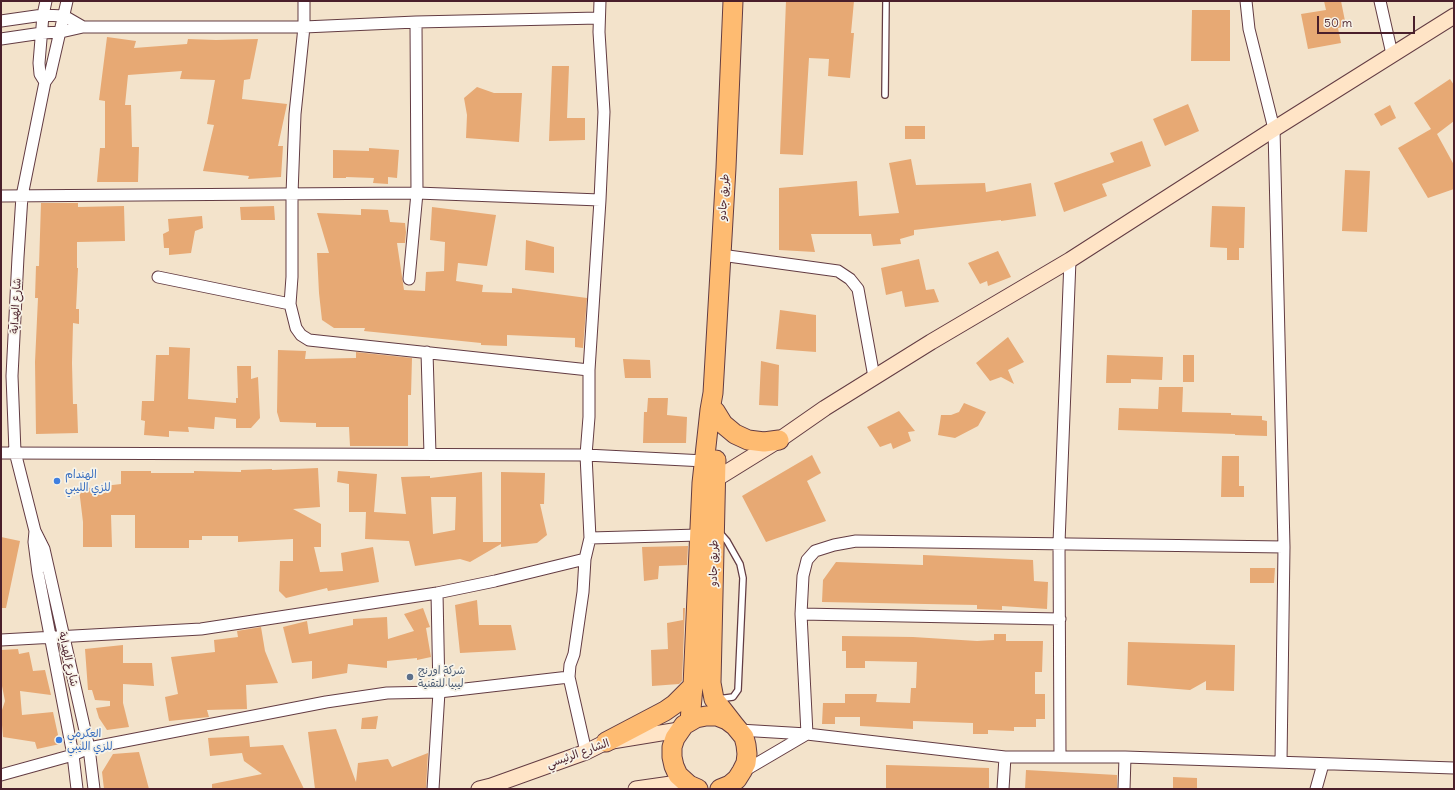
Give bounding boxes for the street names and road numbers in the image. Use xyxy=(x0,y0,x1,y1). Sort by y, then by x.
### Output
street label: طريق جادو xyxy=(716,173,732,221)
street label: شارع الهداية xyxy=(8,278,24,334)
street label: طريق جادو xyxy=(707,540,721,586)
street label: شارع الهداية xyxy=(55,630,81,688)
street label: الشارع الرئيسي xyxy=(545,737,611,771)

